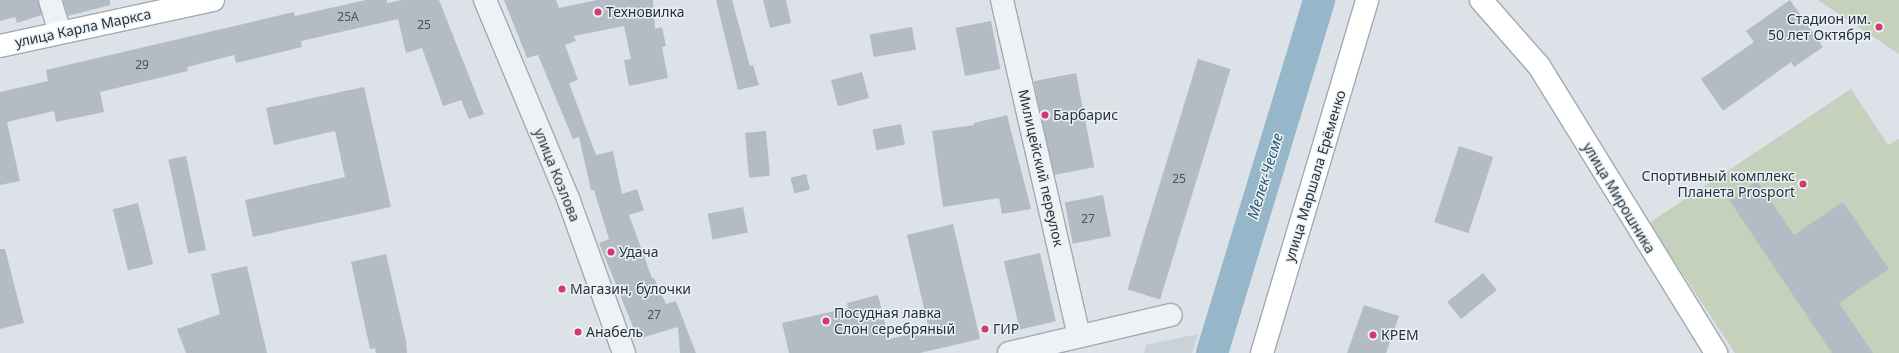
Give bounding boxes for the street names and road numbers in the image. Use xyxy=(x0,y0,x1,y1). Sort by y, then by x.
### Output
street label: улица Карла Маркса xyxy=(13,5,153,51)
street label: Милицейский переулок xyxy=(1015,88,1067,248)
street label: улица Маршала Ерёменко xyxy=(1281,88,1349,264)
street label: улица Козлова xyxy=(531,126,583,224)
street label: улица Мирошника xyxy=(1579,140,1659,256)

